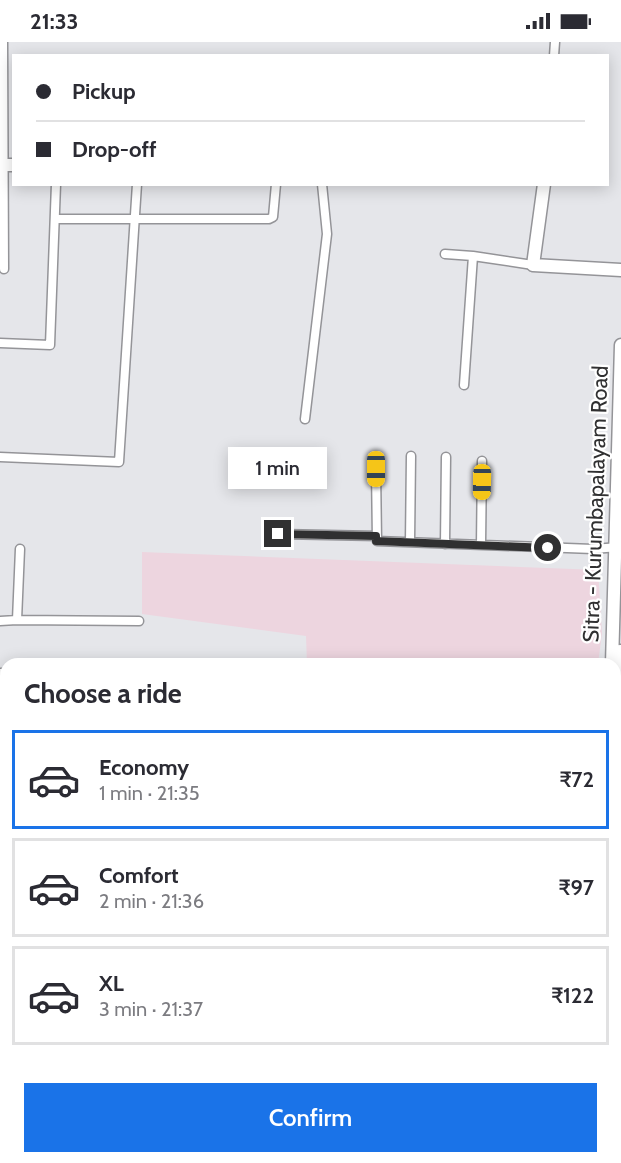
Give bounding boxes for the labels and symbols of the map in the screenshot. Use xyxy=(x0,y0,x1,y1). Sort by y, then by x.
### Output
street label: Sitra - Kurumbapalayam Road xyxy=(577,365,614,643)
callout: 1 min xyxy=(228,447,328,489)
car xyxy=(367,451,385,487)
car xyxy=(473,464,491,500)
route end xyxy=(264,520,291,547)
route start xyxy=(534,534,561,561)

